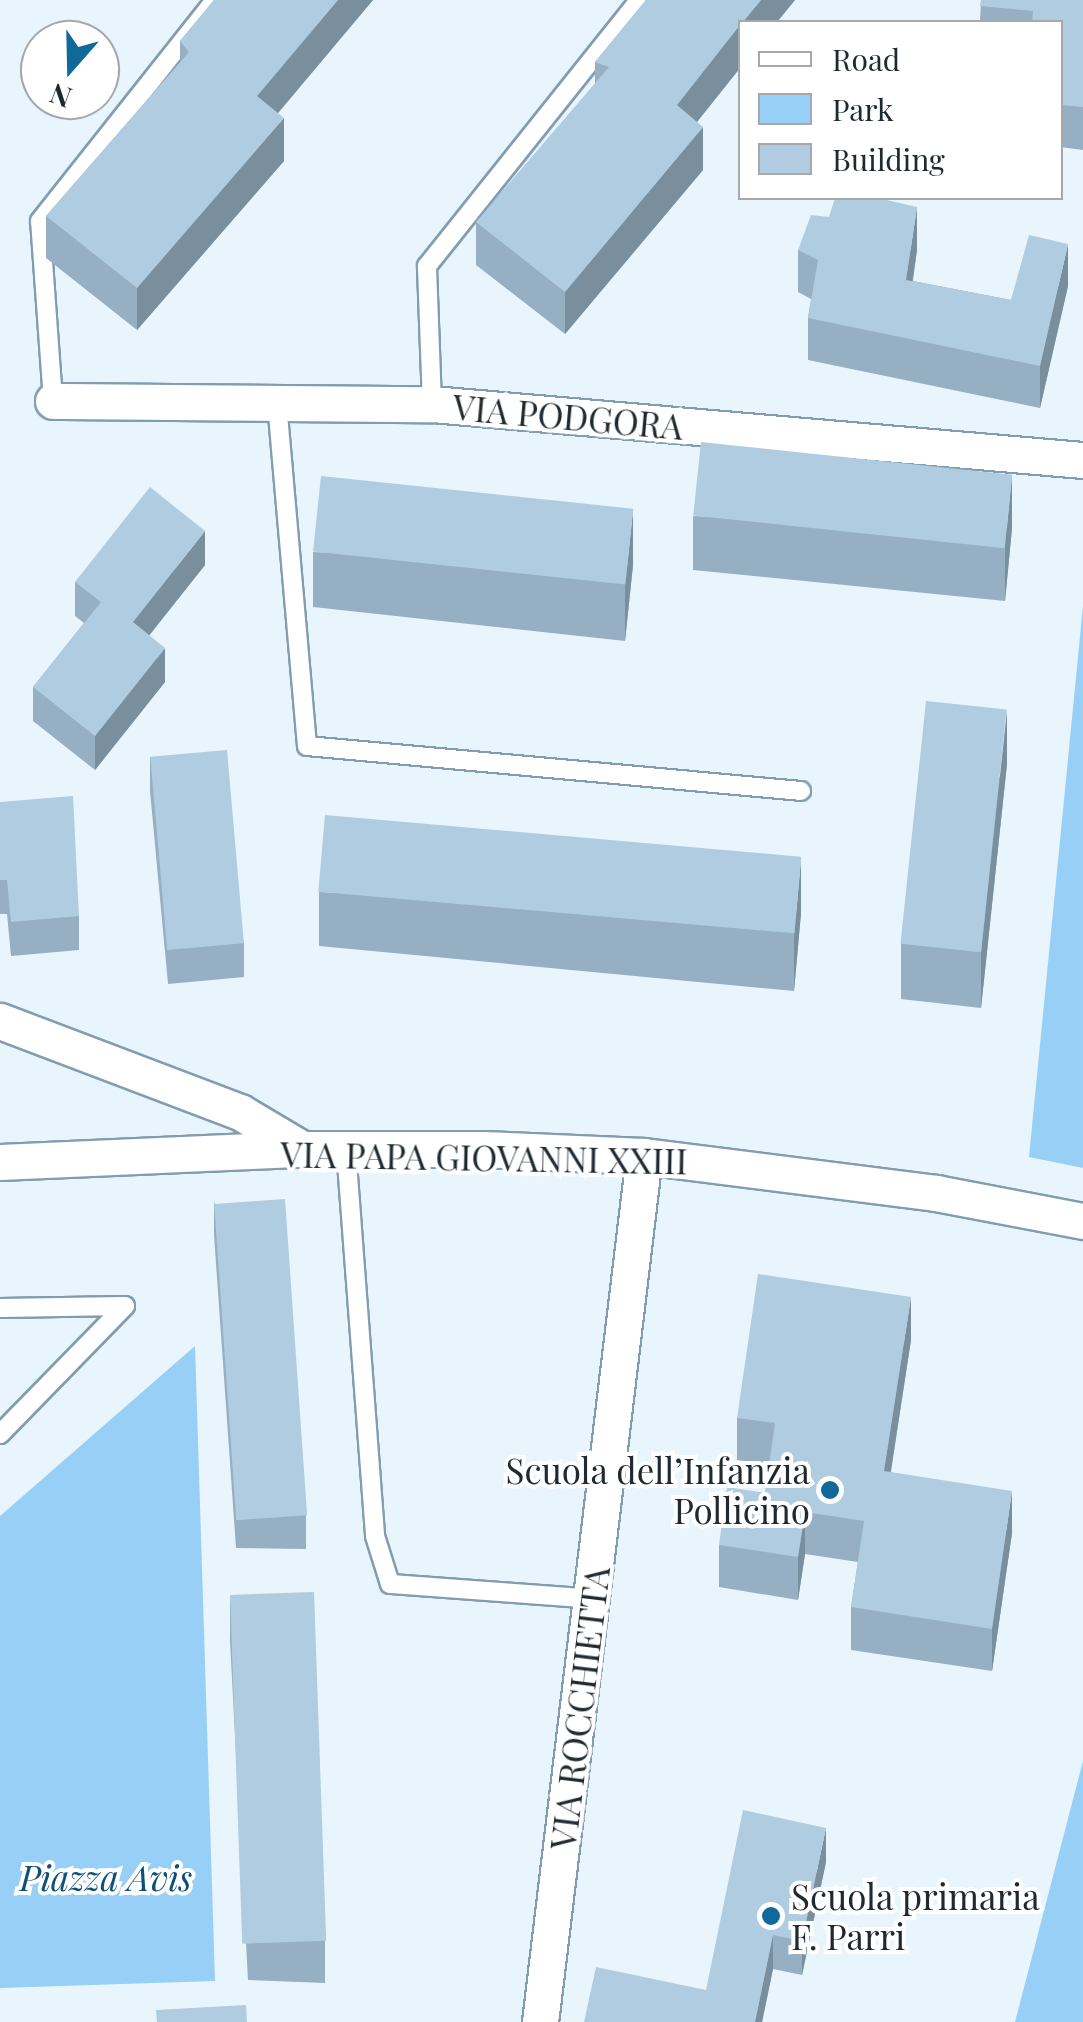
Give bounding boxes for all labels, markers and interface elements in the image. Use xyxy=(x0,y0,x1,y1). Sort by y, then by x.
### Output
north arrow xyxy=(20,20,120,120)
legend xyxy=(738,20,1063,200)
text: Road xyxy=(832,39,900,79)
text: N xyxy=(44,76,76,118)
text: Park xyxy=(832,89,894,129)
text: Building xyxy=(832,139,945,179)
street label: VIA PODGORA xyxy=(451,385,685,447)
street label: VIA PAPA GIOVANNI XXIII xyxy=(280,1132,688,1182)
place label: Scuola dell’Infanzia Pollicino xyxy=(505,1449,810,1531)
marker: Scuola dell’Infanzia Pollicino xyxy=(819,1479,841,1501)
street label: VIA ROCCHIETTA xyxy=(541,1564,617,1852)
park label: Piazza Avis xyxy=(20,1856,192,1898)
place label: Scuola primaria F. Parri xyxy=(791,1875,1040,1957)
marker: Scuola primaria F. Parri xyxy=(760,1905,782,1927)

